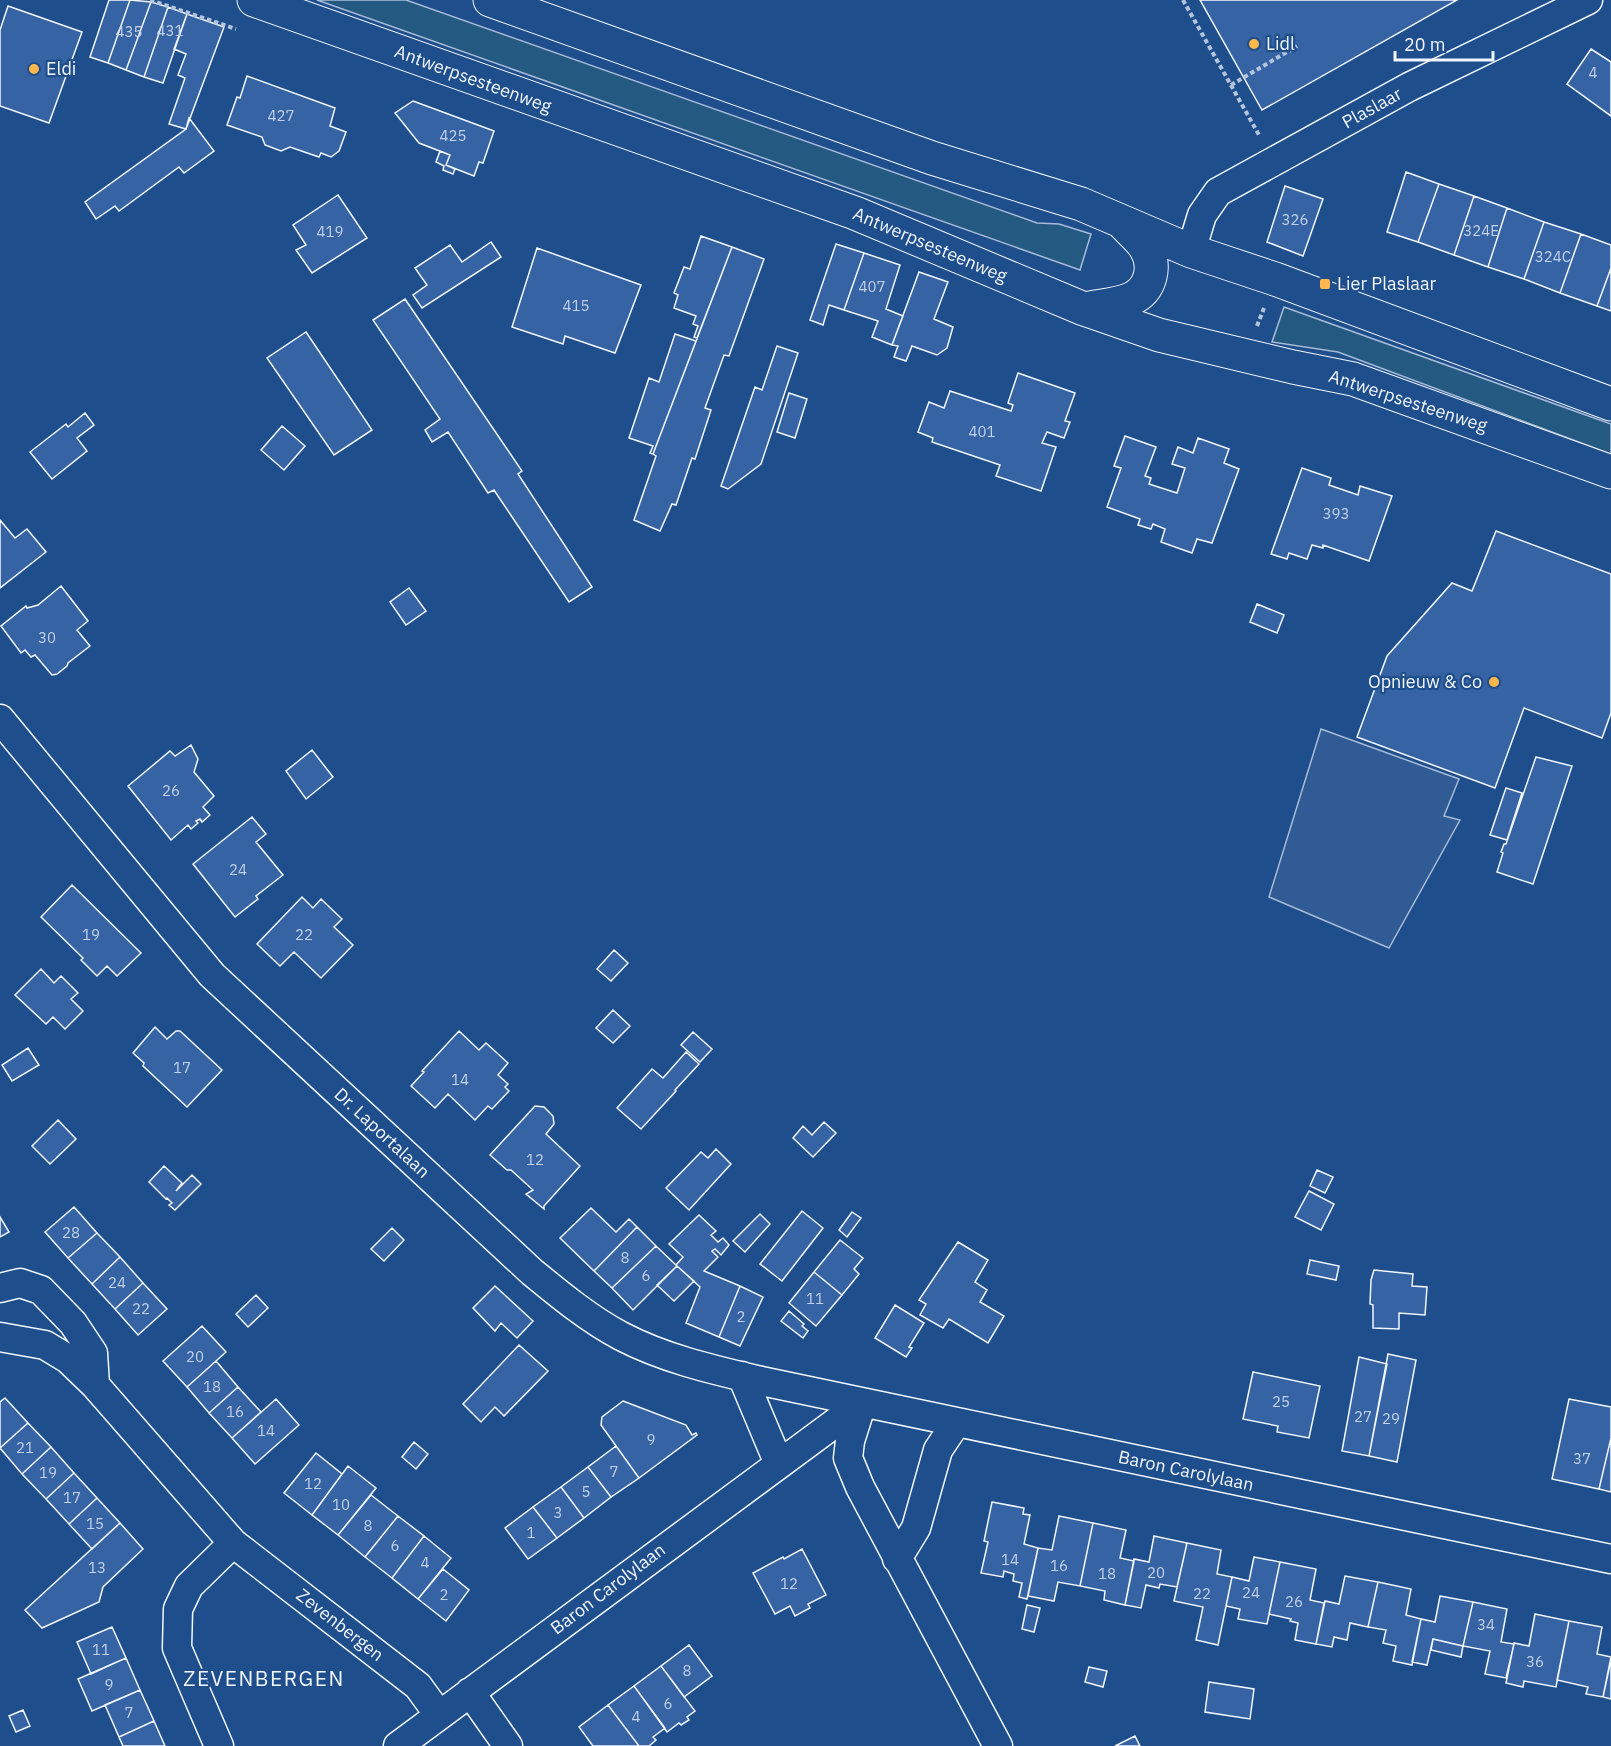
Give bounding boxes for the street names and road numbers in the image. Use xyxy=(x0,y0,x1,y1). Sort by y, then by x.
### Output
street label: Antwerpsesteenweg xyxy=(392,39,555,118)
street label: Plaslaar xyxy=(1338,82,1406,133)
street label: Antwerpsesteenweg xyxy=(850,202,1011,288)
street label: Antwerpsesteenweg xyxy=(1326,364,1491,437)
street label: Dr. Laportalaan xyxy=(330,1082,435,1183)
street label: Baron Carolylaan xyxy=(1116,1445,1256,1496)
street label: Baron Carolylaan xyxy=(546,1538,670,1639)
street label: Zevenbergen xyxy=(292,1583,389,1666)

